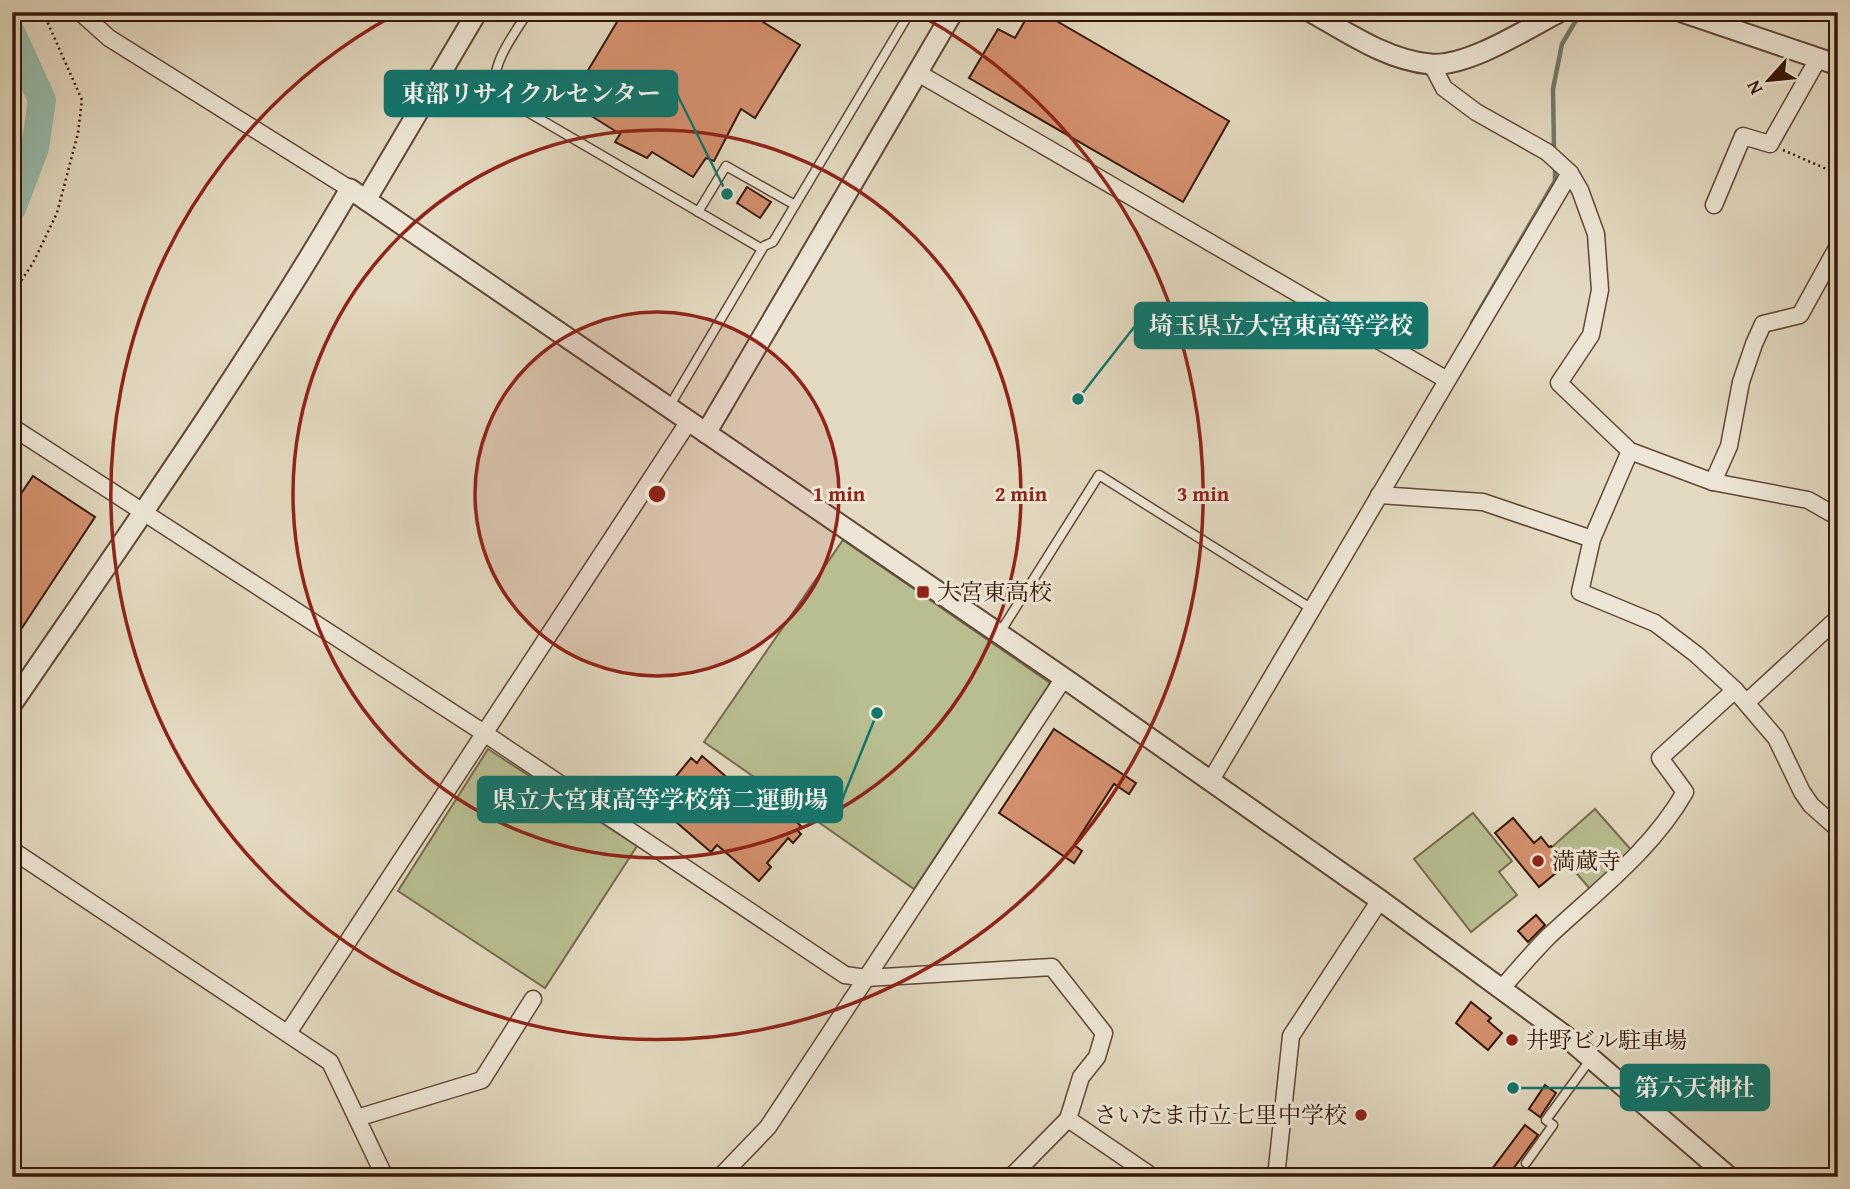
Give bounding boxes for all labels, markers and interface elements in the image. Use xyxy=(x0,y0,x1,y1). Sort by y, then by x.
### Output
north arrow xyxy=(1734,46,1804,116)
callout: 東部リサイクルセンター xyxy=(385,71,677,116)
text: N xyxy=(1738,75,1769,100)
text: 東部リサイクルセンター xyxy=(401,76,661,111)
callout: 埼玉県立大宮東高等学校 xyxy=(1135,303,1427,348)
text: 埼玉県立大宮東高等学校 xyxy=(1149,308,1413,343)
text: 1 min xyxy=(813,478,866,509)
text: 2 min xyxy=(995,478,1048,509)
text: 3 min xyxy=(1177,478,1230,509)
centre of rings xyxy=(645,482,669,506)
place label: 大宮東高校 xyxy=(937,575,1052,608)
marker: 大宮東高校 xyxy=(915,584,931,600)
callout: 県立大宮東高等学校第二運動場 xyxy=(478,777,842,822)
text: 県立大宮東高等学校第二運動場 xyxy=(492,782,828,817)
place label: 満蔵寺 xyxy=(1552,844,1621,877)
marker: 満蔵寺 xyxy=(1530,853,1546,869)
place label: 井野ビル駐車場 xyxy=(1526,1023,1687,1056)
marker: 井野ビル駐車場 xyxy=(1504,1032,1520,1048)
callout: 第六天神社 xyxy=(1621,1065,1769,1110)
text: 第六天神社 xyxy=(1635,1070,1755,1105)
place label: さいたま市立七里中学校 xyxy=(1094,1098,1347,1131)
marker: さいたま市立七里中学校 xyxy=(1353,1107,1369,1123)

